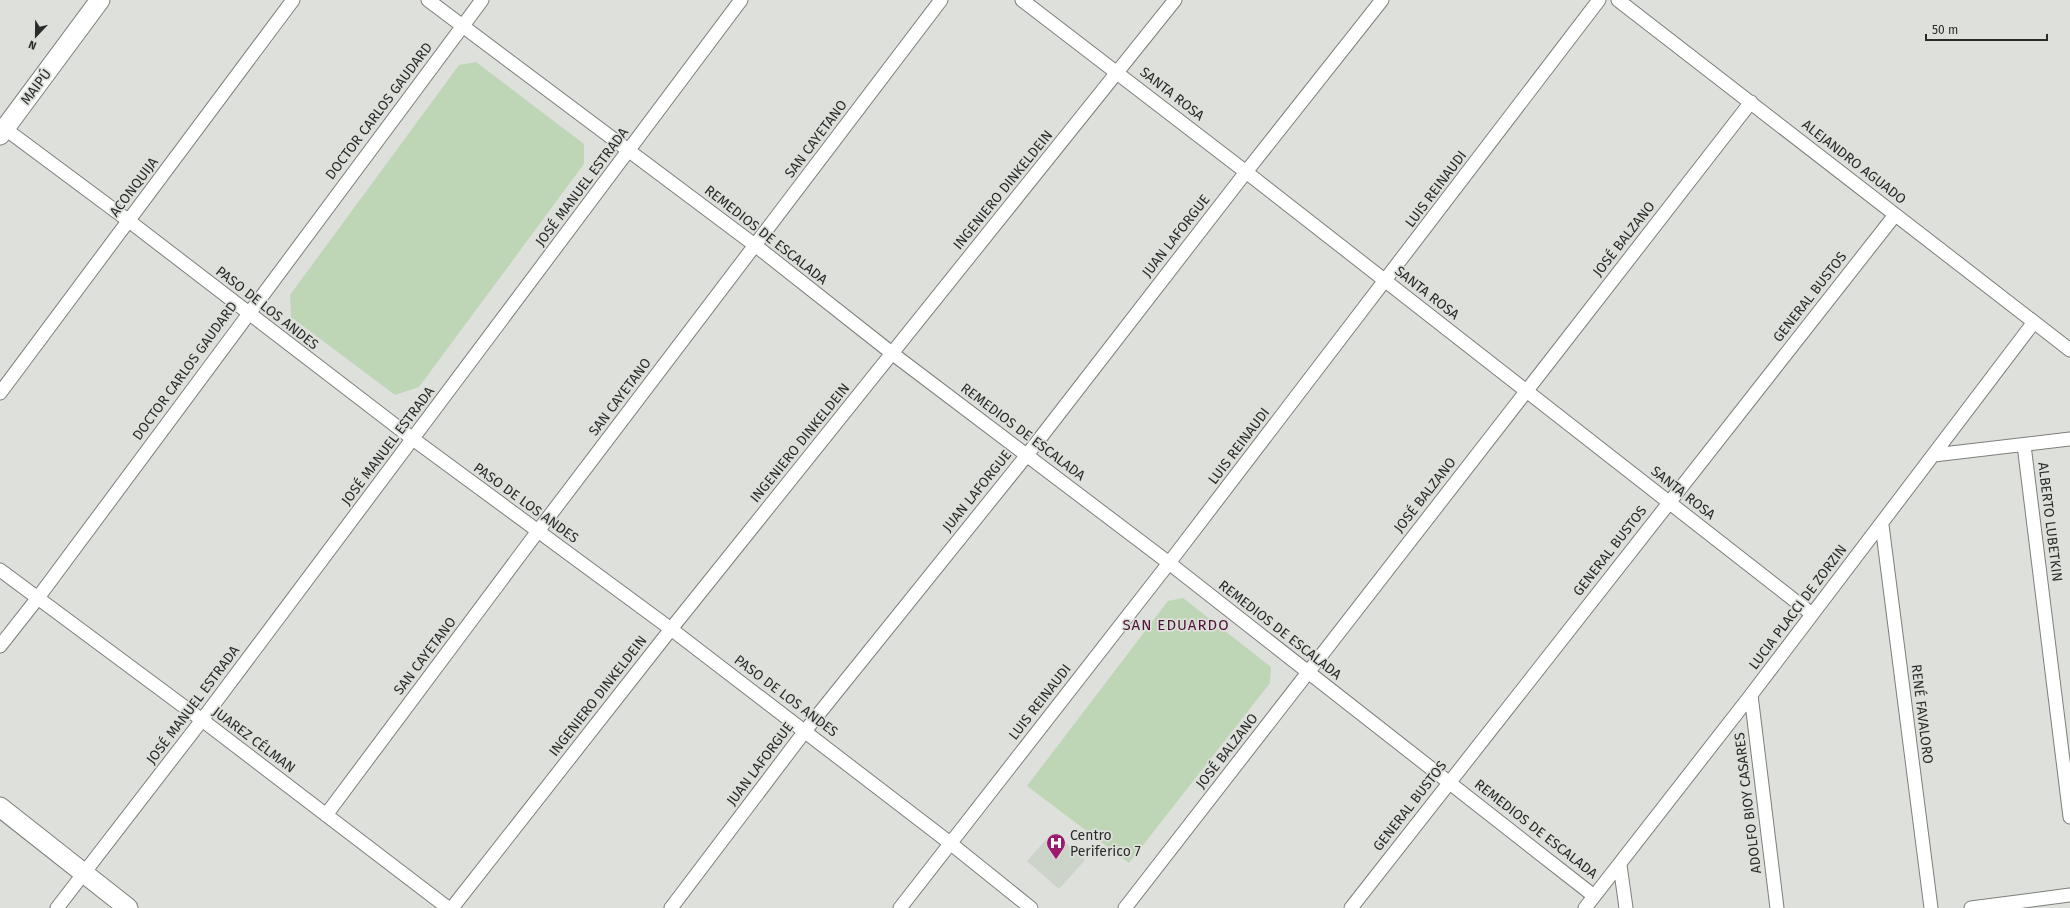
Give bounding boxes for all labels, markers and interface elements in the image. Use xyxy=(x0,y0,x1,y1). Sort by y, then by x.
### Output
north arrow xyxy=(16,16,56,56)
scale bar xyxy=(1926,16,2047,42)
text: 50 m xyxy=(1932,23,1958,37)
text: N xyxy=(27,37,38,52)
street label: DOCTOR CARLOS GAUDARD xyxy=(322,39,436,183)
street label: SANTA ROSA xyxy=(1136,64,1208,124)
street label: MAIPÚ xyxy=(16,65,55,108)
street label: SAN CAYETANO xyxy=(781,97,851,181)
street label: ALEJANDRO AGUADO xyxy=(1798,116,1910,208)
street label: JOSÉ MANUEL ESTRADA xyxy=(531,124,632,250)
street label: INGENIERO DINKELDEIN xyxy=(950,127,1056,253)
street label: LUIS REINAUDI xyxy=(1402,147,1470,231)
street label: ACONQUIJA xyxy=(106,154,162,220)
street label: REMEDIOS DE ESCALADA xyxy=(701,182,831,288)
street label: JUAN LAFORGUE xyxy=(1139,191,1213,281)
street label: JOSÉ BALZANO xyxy=(1589,197,1659,280)
street label: GENERAL BUSTOS xyxy=(1770,248,1851,345)
street label: PASO DE LOS ANDES xyxy=(212,263,322,354)
street label: SANTA ROSA xyxy=(1391,263,1463,323)
street label: DOCTOR CARLOS GAUDARD xyxy=(129,298,241,444)
street label: SAN CAYETANO xyxy=(585,355,655,439)
street label: INGENIERO DINKELDEIN xyxy=(747,380,853,506)
street label: REMEDIOS DE ESCALADA xyxy=(957,380,1089,484)
street label: JOSÉ MANUEL ESTRADA xyxy=(337,383,438,509)
street label: LUIS REINAUDI xyxy=(1205,404,1273,488)
street label: JUAN LAFORGUE xyxy=(939,447,1015,535)
street label: JOSÉ BALZANO xyxy=(1390,453,1460,536)
street label: PASO DE LOS ANDES xyxy=(470,459,582,547)
street label: ALBERTO LUBETKIN xyxy=(2034,461,2066,583)
street label: SANTA ROSA xyxy=(1647,463,1719,523)
street label: GENERAL BUSTOS xyxy=(1570,502,1651,599)
street label: LUCIA PLACCI DE ZORZIN xyxy=(1745,541,1851,673)
street label: REMEDIOS DE ESCALADA xyxy=(1215,577,1345,683)
street label: SAN CAYETANO xyxy=(390,614,460,698)
district label: SAN EDUARDO xyxy=(1122,616,1230,634)
street label: INGENIERO DINKELDEIN xyxy=(546,632,650,760)
street label: JOSÉ MANUEL ESTRADA xyxy=(142,642,243,768)
street label: PASO DE LOS ANDES xyxy=(731,651,842,741)
street label: LUIS REINAUDI xyxy=(1005,661,1075,743)
street label: RENÉ FAVALORO xyxy=(1907,663,1938,765)
street label: JUAREZ CÉLMAN xyxy=(209,703,299,777)
street label: JOSÉ BALZANO xyxy=(1192,709,1262,792)
street label: JUAN LAFORGUE xyxy=(723,719,797,809)
street label: ADOLFO BIOY CASARES xyxy=(1731,731,1765,874)
street label: GENERAL BUSTOS xyxy=(1370,757,1451,854)
street label: REMEDIOS DE ESCALADA xyxy=(1471,776,1601,882)
place label: Centro Periferico 7 xyxy=(1070,827,1141,860)
hospital icon: Centro Periferico 7 xyxy=(1045,832,1067,860)

